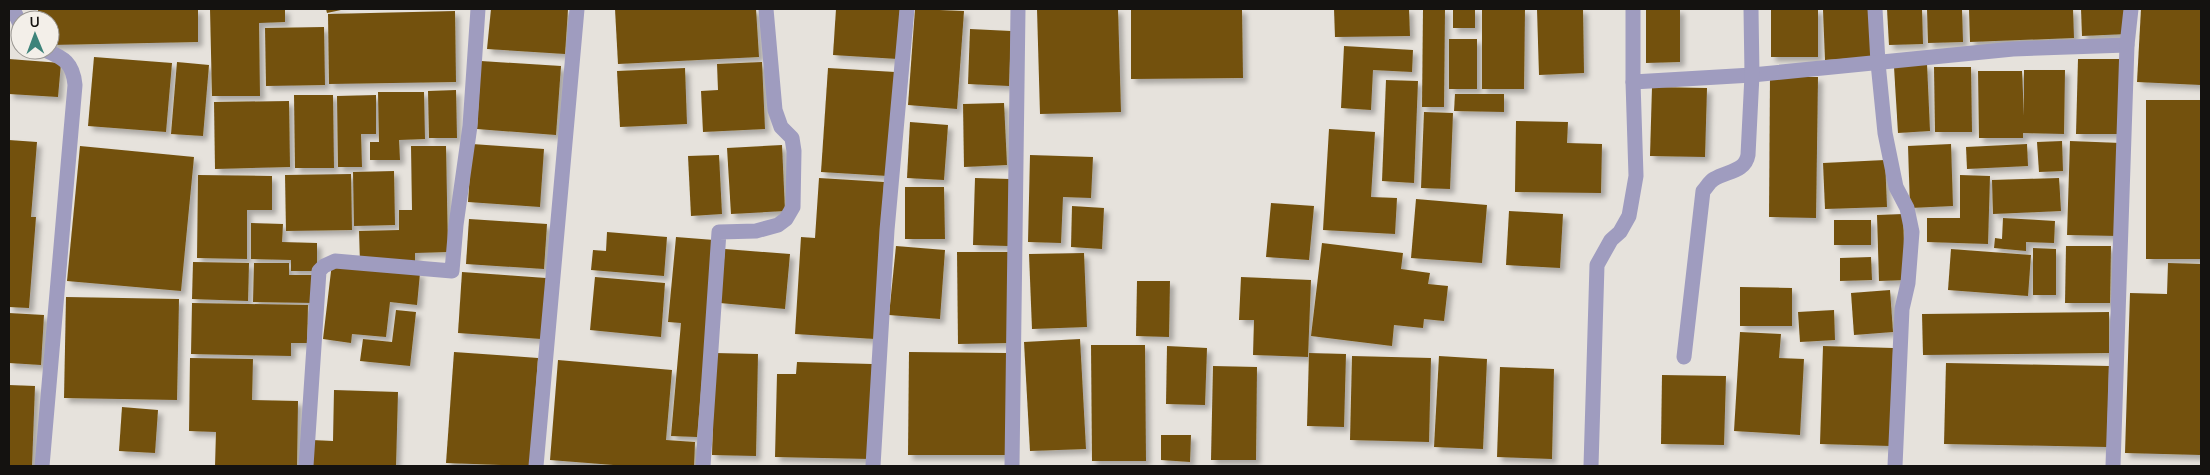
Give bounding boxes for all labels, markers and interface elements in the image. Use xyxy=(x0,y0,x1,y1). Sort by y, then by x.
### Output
north arrow xyxy=(10,10,60,60)
text: U xyxy=(30,12,40,31)

